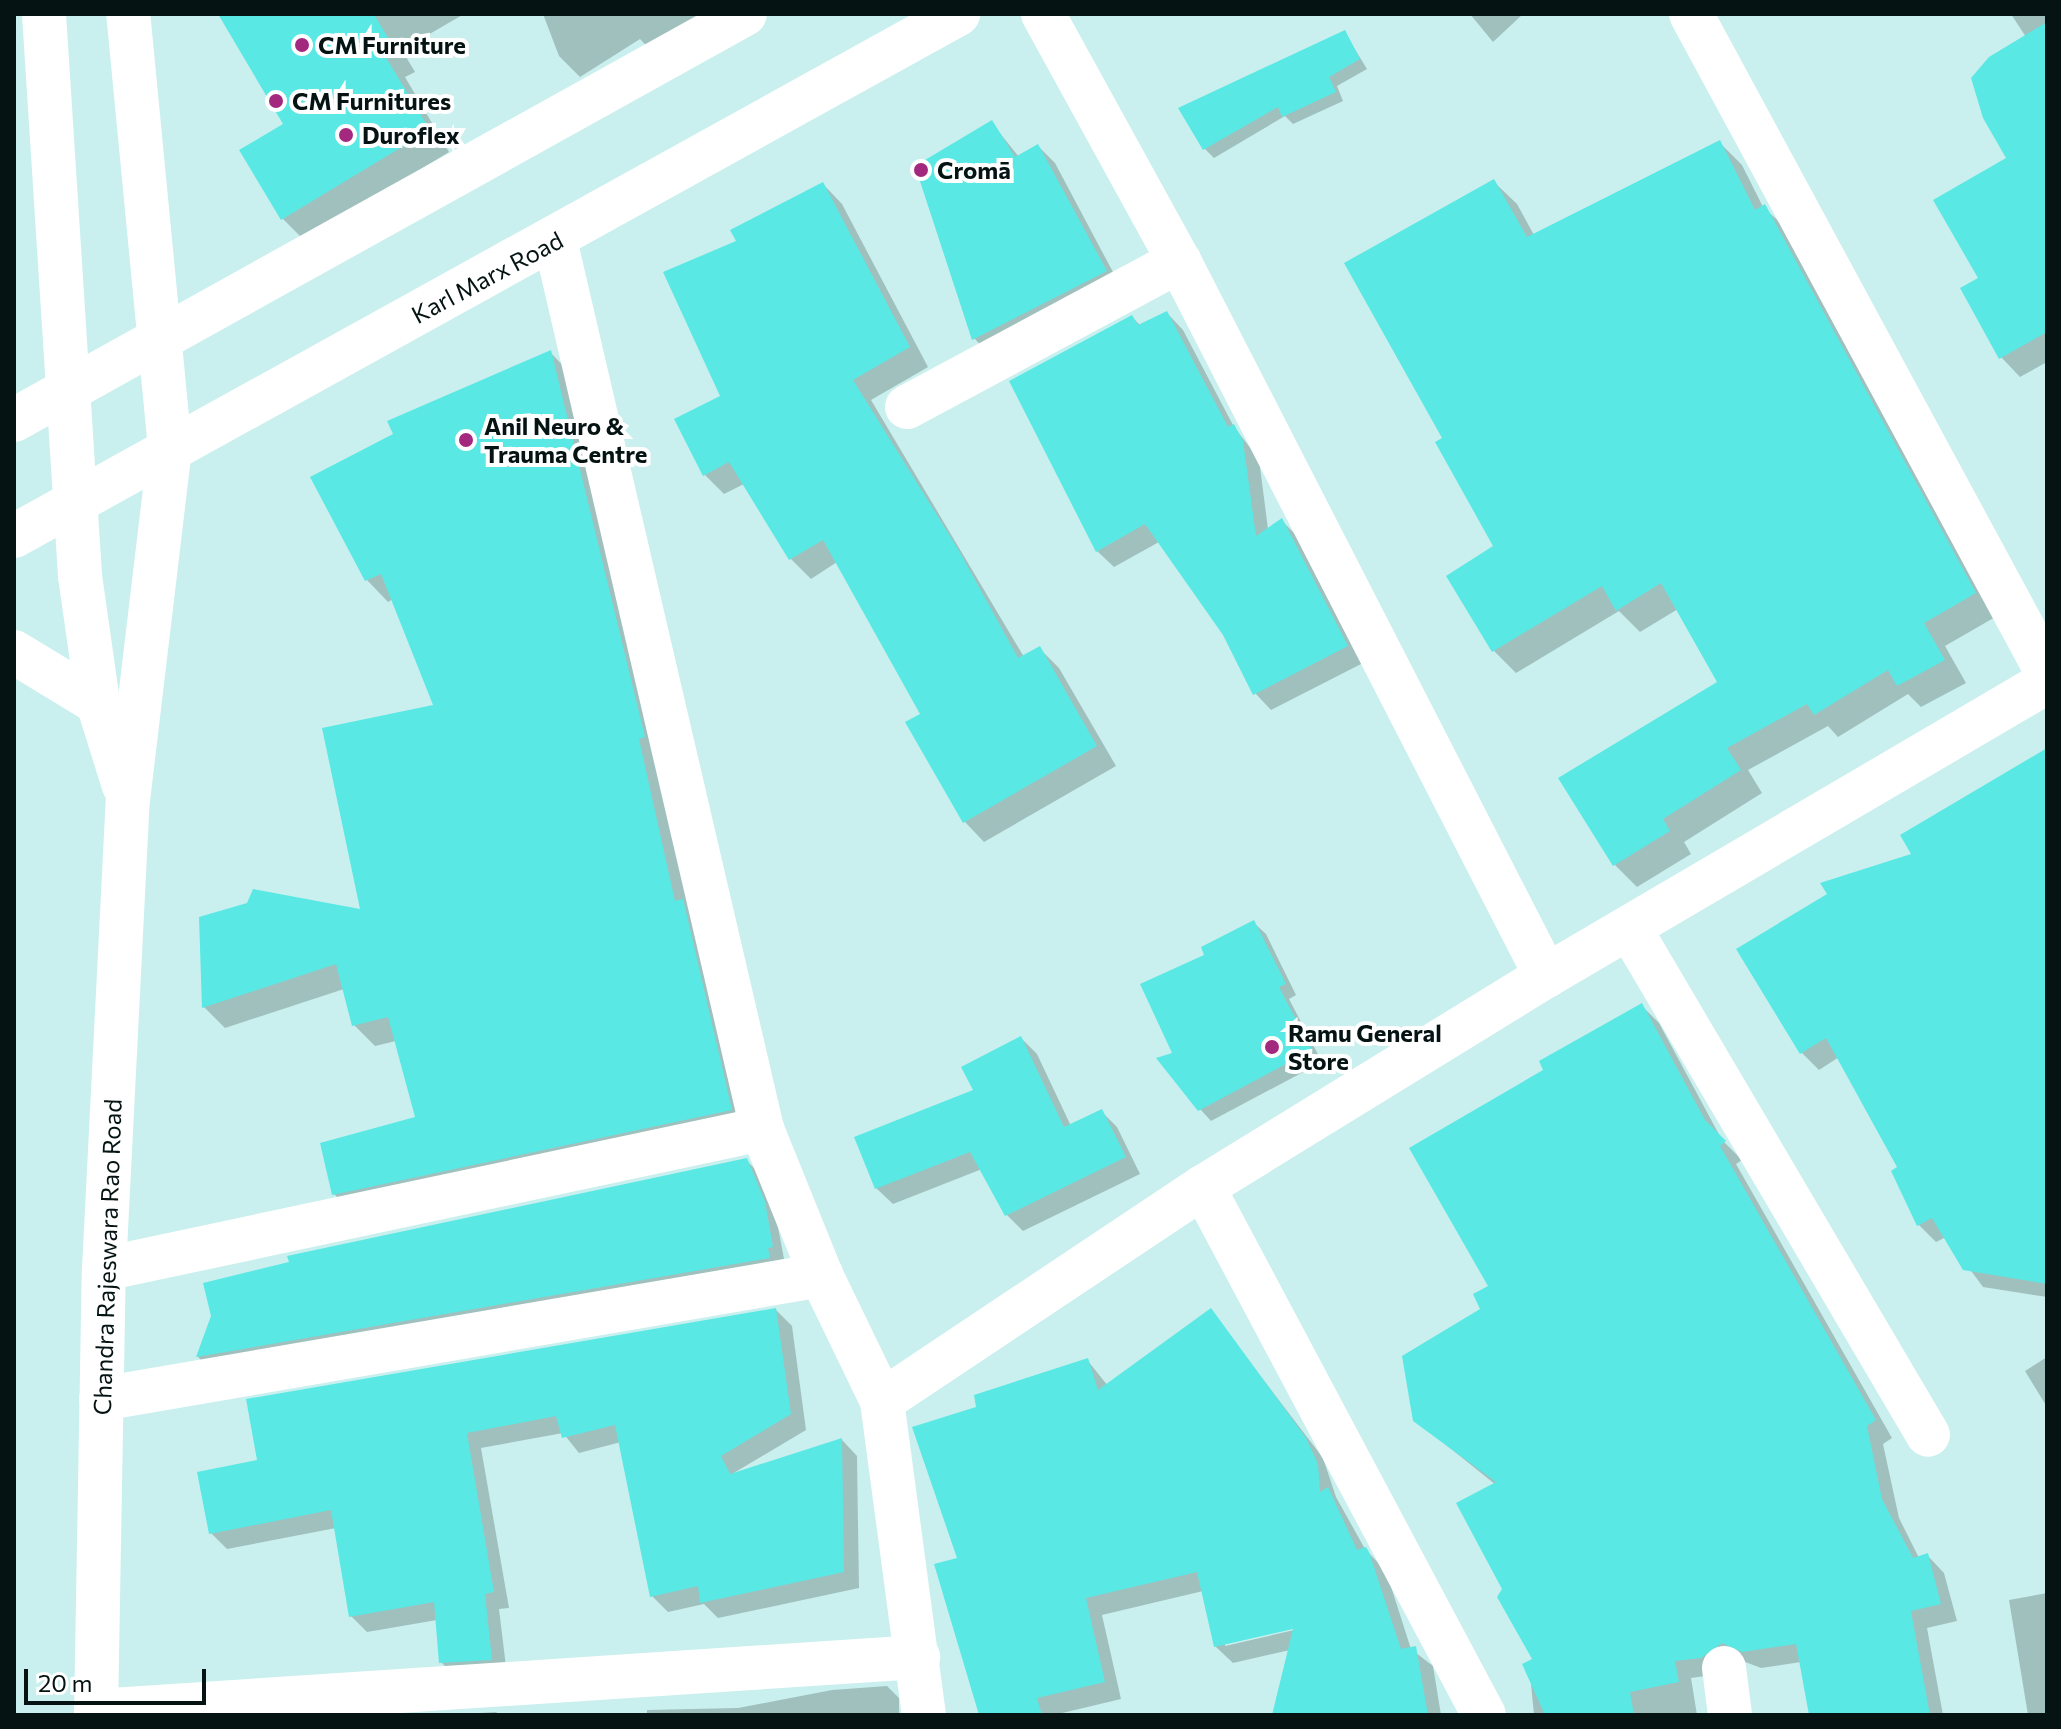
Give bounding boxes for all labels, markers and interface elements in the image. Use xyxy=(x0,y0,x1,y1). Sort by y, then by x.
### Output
place label: CM Furniture xyxy=(318,31,466,59)
marker: CM Furniture xyxy=(293,36,311,54)
place label: CM Furnitures xyxy=(292,87,451,115)
marker: CM Furnitures xyxy=(267,92,285,110)
place label: Duroflex xyxy=(362,121,460,149)
marker: Duroflex xyxy=(337,126,355,144)
place label: Cromā xyxy=(937,156,1011,184)
marker: Cromā xyxy=(912,161,930,179)
street label: Karl Marx Road xyxy=(406,225,568,329)
place label: Anil Neuro & Trauma Centre xyxy=(484,412,647,468)
marker: Anil Neuro & Trauma Centre xyxy=(455,429,477,451)
place label: Ramu General Store xyxy=(1288,1019,1442,1075)
marker: Ramu General Store xyxy=(1263,1038,1281,1056)
street label: Chandra Rajeswara Rao Road xyxy=(87,1098,127,1416)
scale bar xyxy=(28,1653,210,1703)
text: 20 m xyxy=(38,1668,92,1697)

